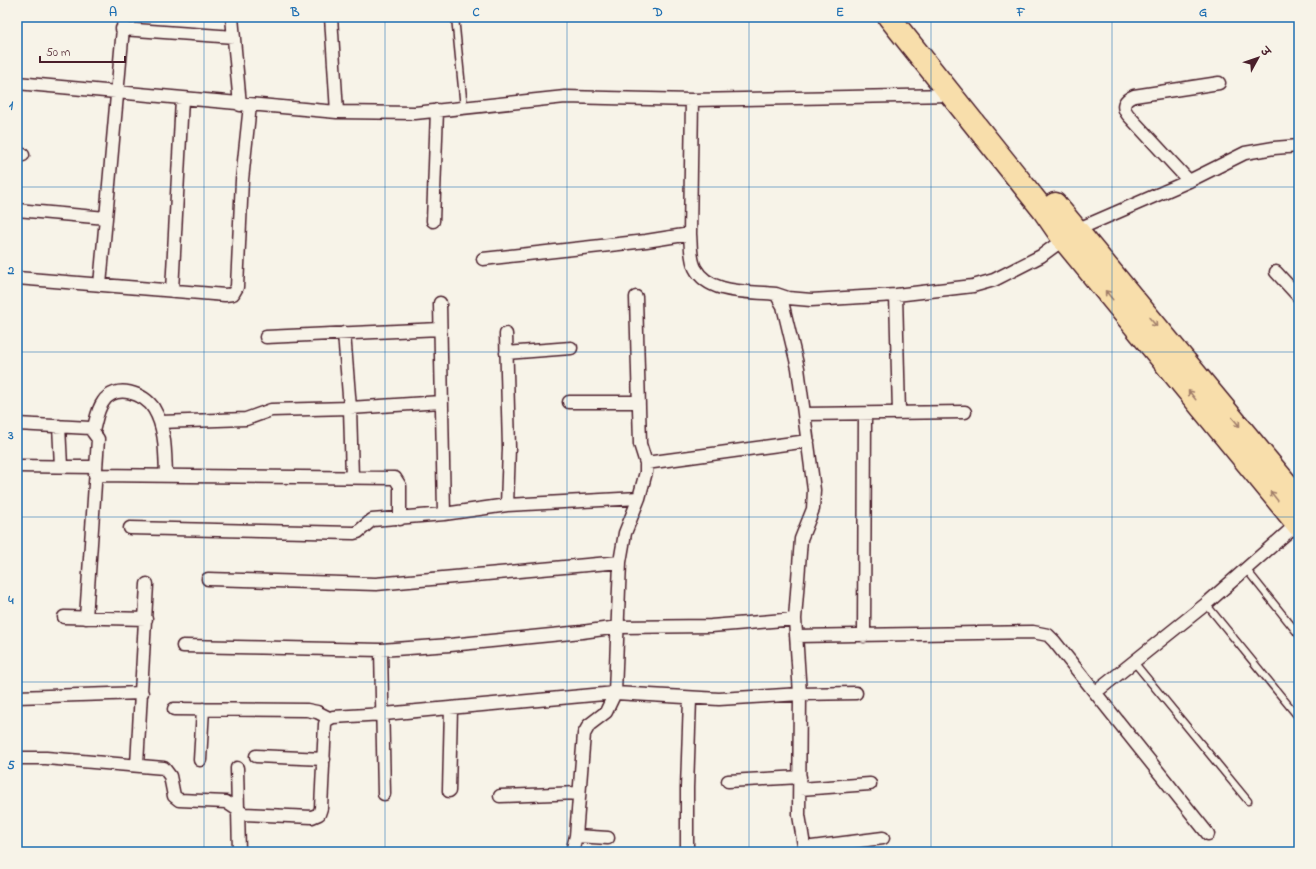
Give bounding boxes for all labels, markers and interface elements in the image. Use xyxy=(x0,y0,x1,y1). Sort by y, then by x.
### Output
text: A xyxy=(109,3,117,22)
text: B xyxy=(290,3,300,22)
text: C xyxy=(472,3,480,22)
text: D xyxy=(652,3,663,22)
text: E xyxy=(836,3,844,22)
text: F xyxy=(1016,3,1026,22)
text: G xyxy=(1199,3,1207,22)
scale bar xyxy=(40,38,125,64)
north arrow xyxy=(1238,38,1278,78)
text: उ xyxy=(1256,43,1274,61)
text: 50 m xyxy=(46,44,70,62)
text: 1 xyxy=(9,96,14,115)
text: 2 xyxy=(7,261,15,280)
one-way arrow xyxy=(1105,290,1114,300)
one-way arrow xyxy=(1148,317,1157,328)
one-way arrow xyxy=(1187,390,1196,401)
one-way arrow xyxy=(1231,417,1240,428)
text: 3 xyxy=(7,426,14,445)
one-way arrow xyxy=(1270,491,1279,501)
text: 4 xyxy=(7,591,14,610)
text: 5 xyxy=(7,756,15,775)

